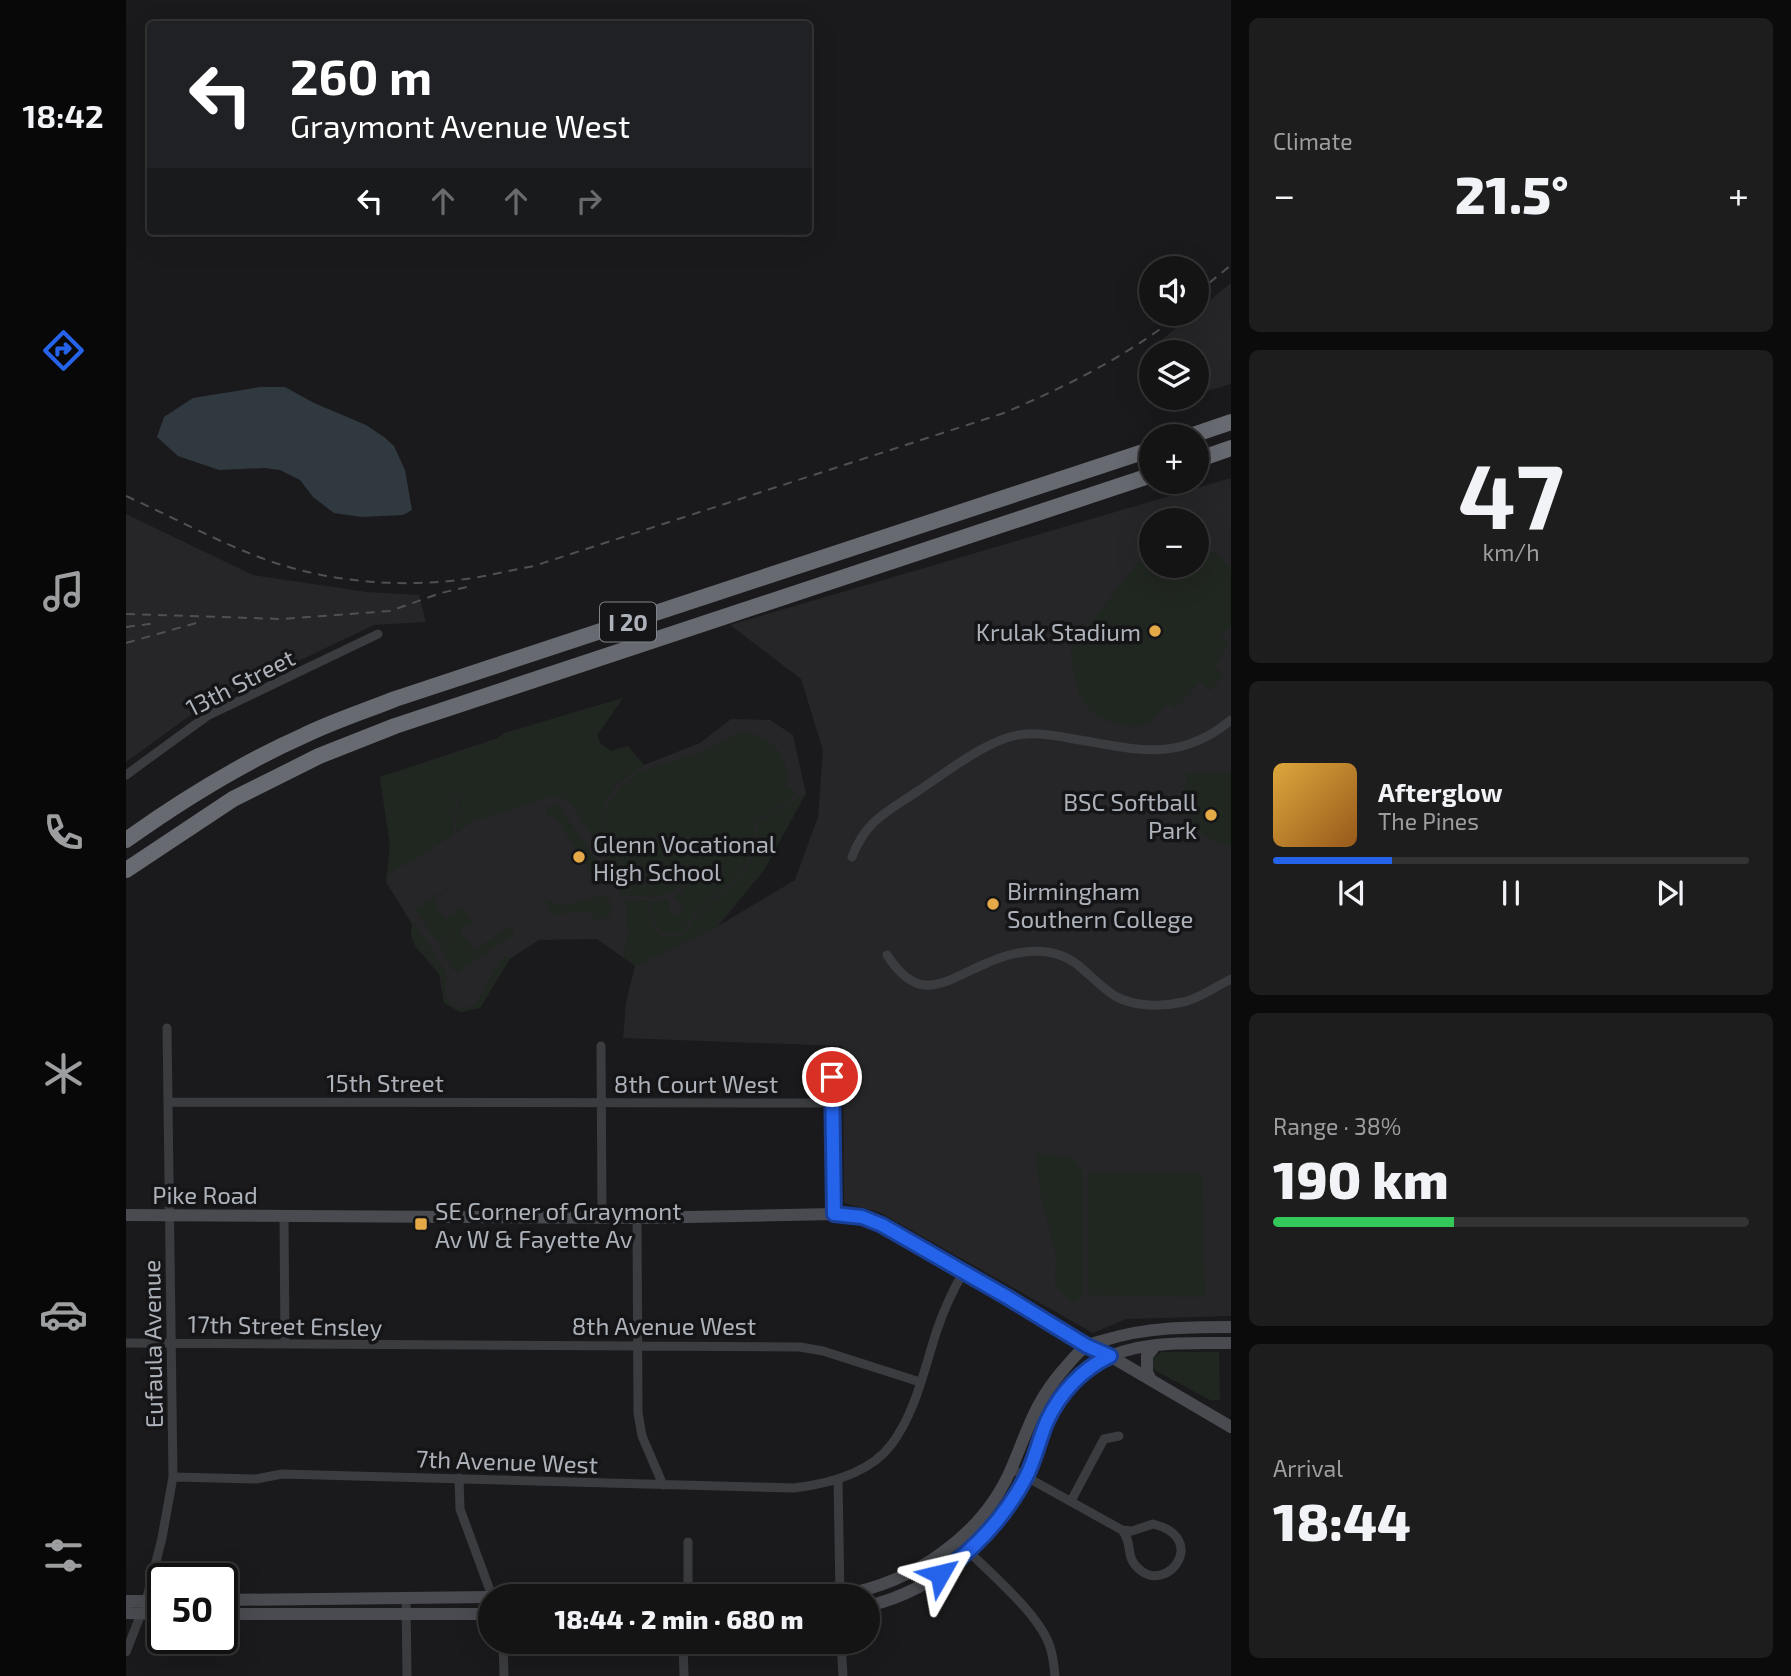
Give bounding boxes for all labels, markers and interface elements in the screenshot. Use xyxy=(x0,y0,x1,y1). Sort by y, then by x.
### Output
text: 260 m xyxy=(290,46,432,105)
icon: left xyxy=(175,49,266,140)
text: 18:42 xyxy=(23,96,103,134)
text: Graymont Avenue West xyxy=(290,106,630,144)
text: Climate xyxy=(1273,127,1353,155)
text: 21.5° xyxy=(1455,162,1569,224)
text: − xyxy=(1273,171,1295,217)
text: + xyxy=(1728,171,1749,217)
icon: left xyxy=(351,182,389,220)
icon: ahead xyxy=(424,182,462,220)
icon: ahead xyxy=(497,182,535,220)
icon: right xyxy=(570,182,608,220)
map controls xyxy=(1139,256,1209,578)
button: sound xyxy=(1139,256,1209,326)
icon: directions xyxy=(39,326,88,375)
button: layers xyxy=(1139,340,1209,410)
button: + xyxy=(1139,424,1209,494)
text: 47 xyxy=(1458,438,1564,547)
button: − xyxy=(1139,508,1209,578)
text: km/h xyxy=(1482,538,1540,566)
icon: music xyxy=(39,567,88,616)
road number: I 20 xyxy=(600,602,656,642)
place label: Krulak Stadium xyxy=(976,617,1141,646)
marker: Krulak Stadium xyxy=(1147,623,1163,639)
street label: 13th Street xyxy=(181,642,299,722)
text: Afterglow xyxy=(1378,776,1503,807)
place label: BSC Softball Park xyxy=(1063,787,1197,844)
marker: BSC Softball Park xyxy=(1203,807,1219,823)
text: The Pines xyxy=(1378,807,1479,835)
icon: phone xyxy=(39,808,88,857)
place label: Glenn Vocational High School xyxy=(593,829,776,886)
marker: Glenn Vocational High School xyxy=(571,849,587,865)
icon: previous xyxy=(1333,874,1371,912)
icon: pause xyxy=(1492,874,1530,912)
icon: next xyxy=(1651,874,1689,912)
place label: Birmingham Southern College xyxy=(1007,876,1193,933)
marker: Birmingham Southern College xyxy=(985,896,1001,912)
pin xyxy=(802,1047,862,1107)
icon: climate xyxy=(39,1049,88,1098)
icon: arrive xyxy=(813,1058,851,1096)
street label: 15th Street xyxy=(326,1068,444,1097)
street label: 8th Court West xyxy=(614,1069,778,1098)
text: Range · 38% xyxy=(1273,1112,1401,1140)
text: 190 km xyxy=(1273,1147,1449,1209)
street label: Pike Road xyxy=(152,1180,258,1209)
place label: SE Corner of Graymont Av W & Fayette Av xyxy=(435,1196,681,1253)
marker: SE Corner of Graymont Av W & Fayette Av xyxy=(413,1216,429,1232)
street label: Eufaula Avenue xyxy=(136,1259,168,1429)
icon: car xyxy=(39,1290,88,1339)
street label: 17th Street Ensley xyxy=(187,1309,383,1341)
street label: 8th Avenue West xyxy=(572,1311,756,1340)
street label: 7th Avenue West xyxy=(415,1443,599,1479)
text: Arrival xyxy=(1273,1454,1343,1482)
text: 18:44 xyxy=(1273,1489,1411,1551)
icon: filters xyxy=(39,1531,88,1580)
position arrow xyxy=(903,1537,977,1611)
speed limit sign: 50 xyxy=(147,1563,238,1654)
text: 18:44 · 2 min · 680 m xyxy=(554,1603,804,1634)

